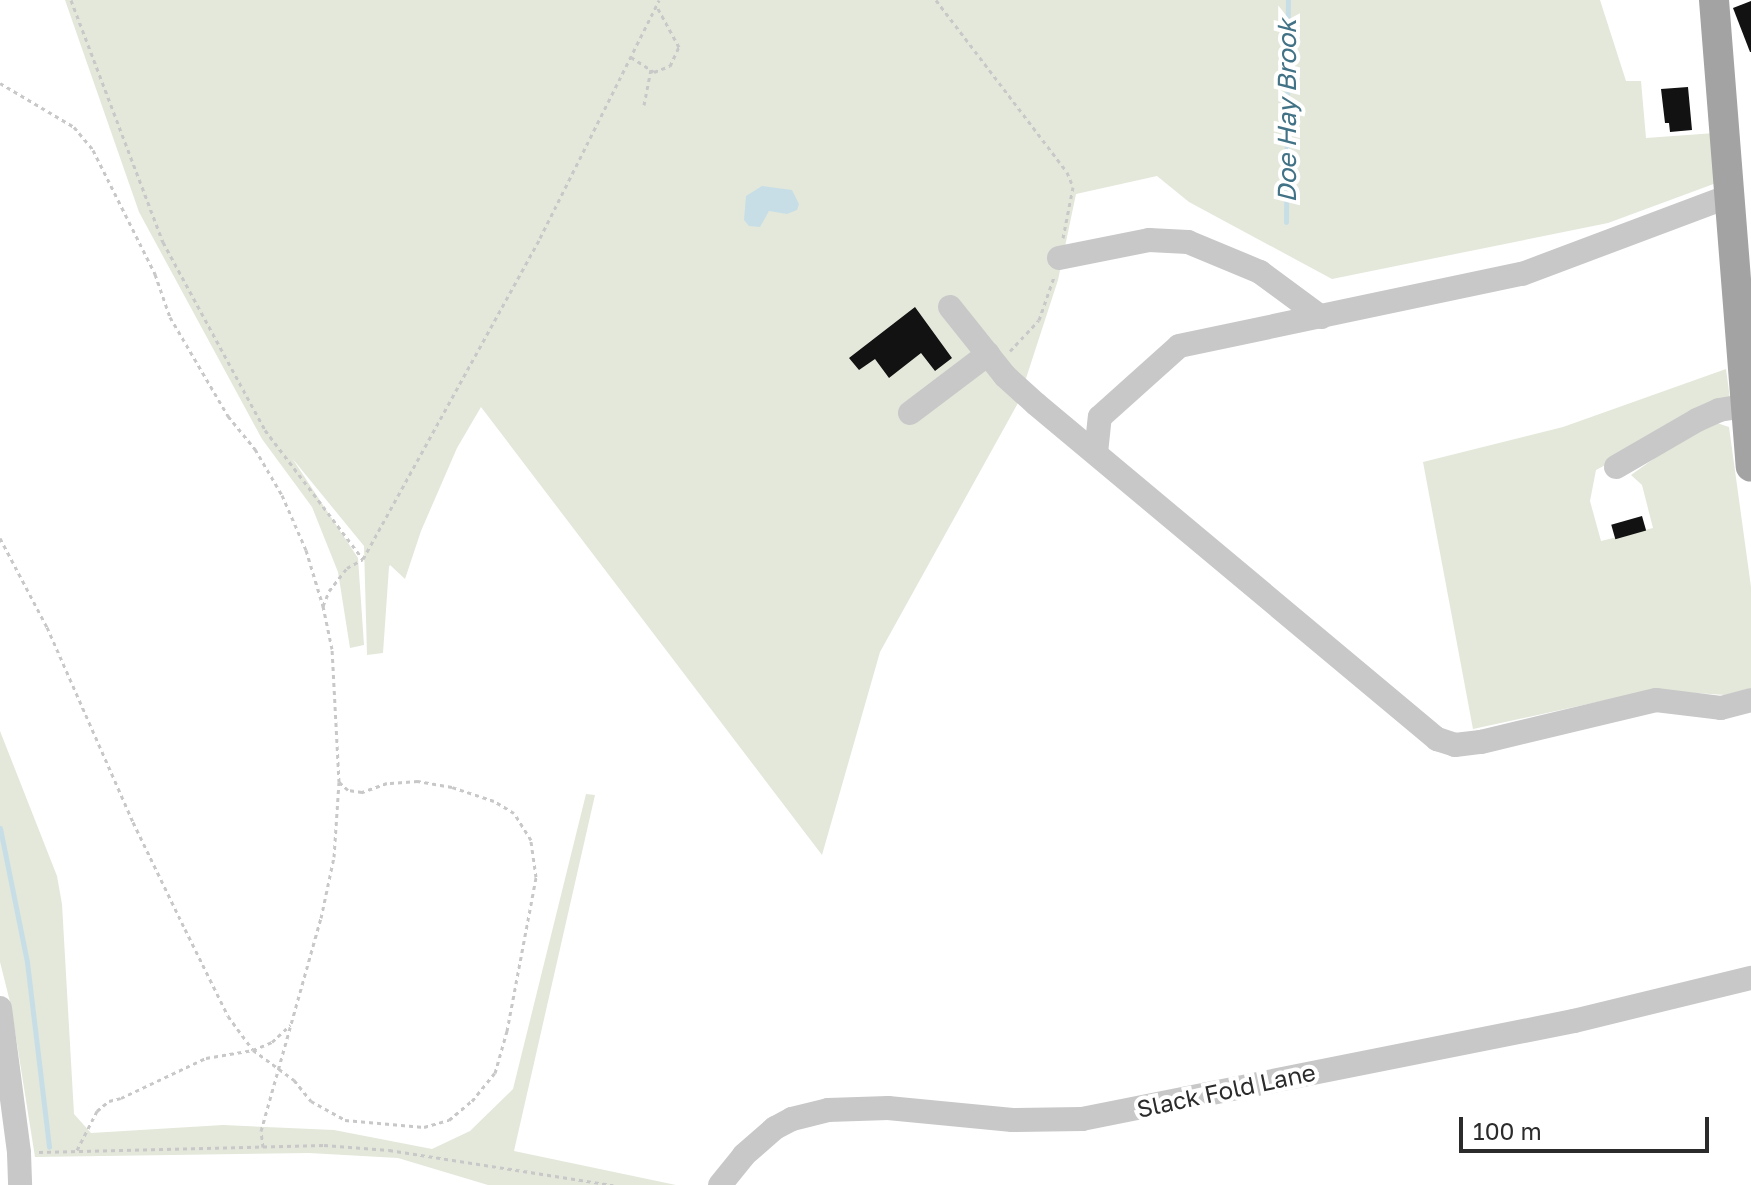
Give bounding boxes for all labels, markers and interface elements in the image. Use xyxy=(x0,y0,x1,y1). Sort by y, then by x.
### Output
water label: Doe Hay Brook xyxy=(1271,19,1303,203)
street label: Slack Fold Lane xyxy=(1134,1057,1318,1123)
scale bar xyxy=(1463,1101,1713,1151)
text: 100 m xyxy=(1473,1116,1542,1145)

